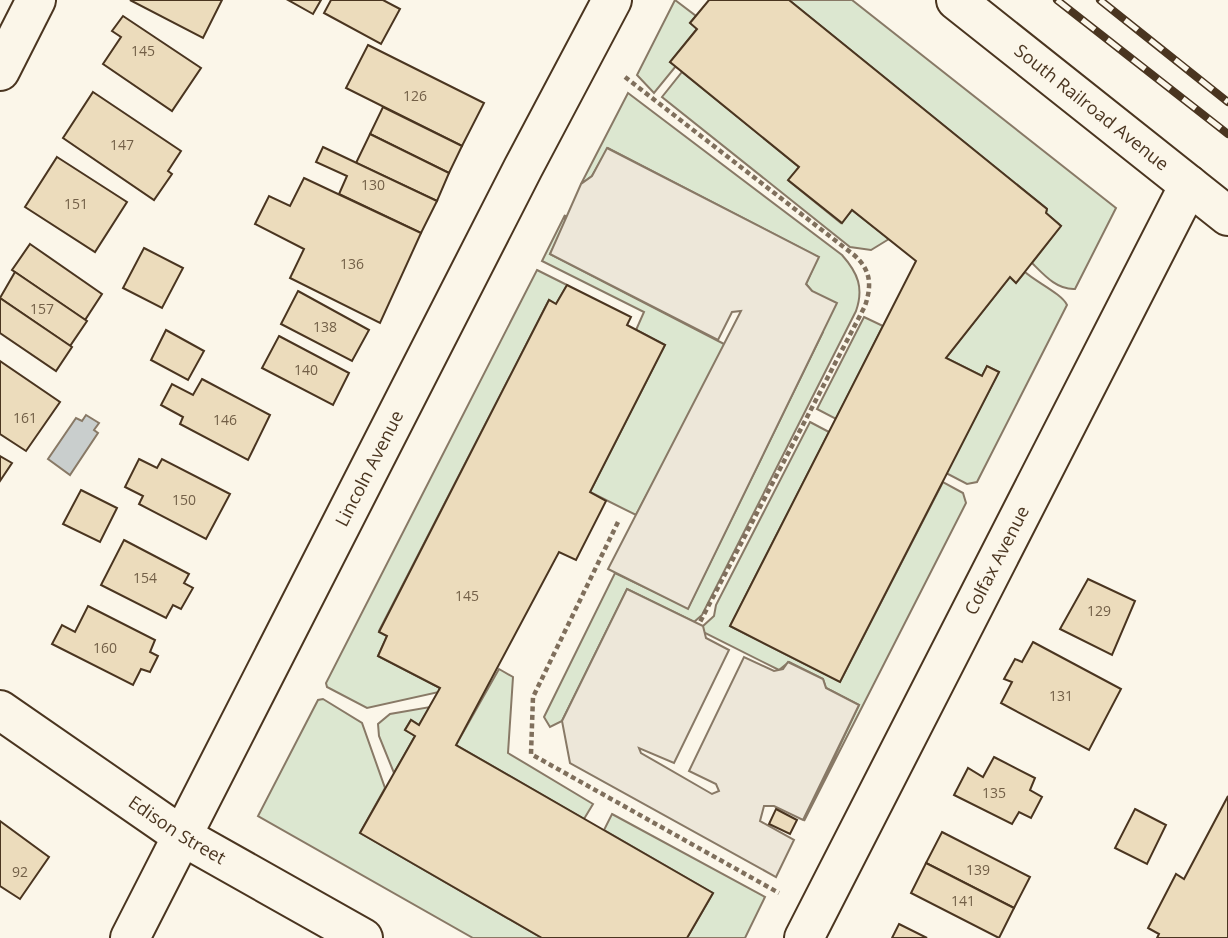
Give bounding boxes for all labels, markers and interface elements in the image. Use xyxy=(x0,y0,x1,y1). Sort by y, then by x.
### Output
street label: South Railroad Avenue xyxy=(1010,38,1174,176)
house number: 145 xyxy=(131,41,155,60)
house number: 126 xyxy=(403,86,427,105)
house number: 147 xyxy=(110,135,134,154)
house number: 130 xyxy=(361,175,385,194)
house number: 151 xyxy=(64,194,88,213)
house number: 136 xyxy=(340,254,364,273)
house number: 157 xyxy=(30,299,54,318)
house number: 138 xyxy=(313,317,337,336)
house number: 140 xyxy=(294,360,318,379)
street label: Lincoln Avenue xyxy=(329,406,408,530)
house number: 161 xyxy=(13,408,37,427)
house number: 146 xyxy=(213,410,237,429)
house number: 150 xyxy=(172,490,196,509)
street label: Colfax Avenue xyxy=(958,501,1034,619)
house number: 154 xyxy=(133,568,157,587)
house number: 145 xyxy=(455,586,479,605)
house number: 129 xyxy=(1087,601,1111,620)
house number: 160 xyxy=(93,638,117,657)
house number: 131 xyxy=(1049,686,1073,705)
house number: 135 xyxy=(982,783,1006,802)
street label: Edison Street xyxy=(124,790,230,869)
house number: 139 xyxy=(966,860,990,879)
house number: 92 xyxy=(12,862,28,881)
house number: 141 xyxy=(951,891,975,910)

